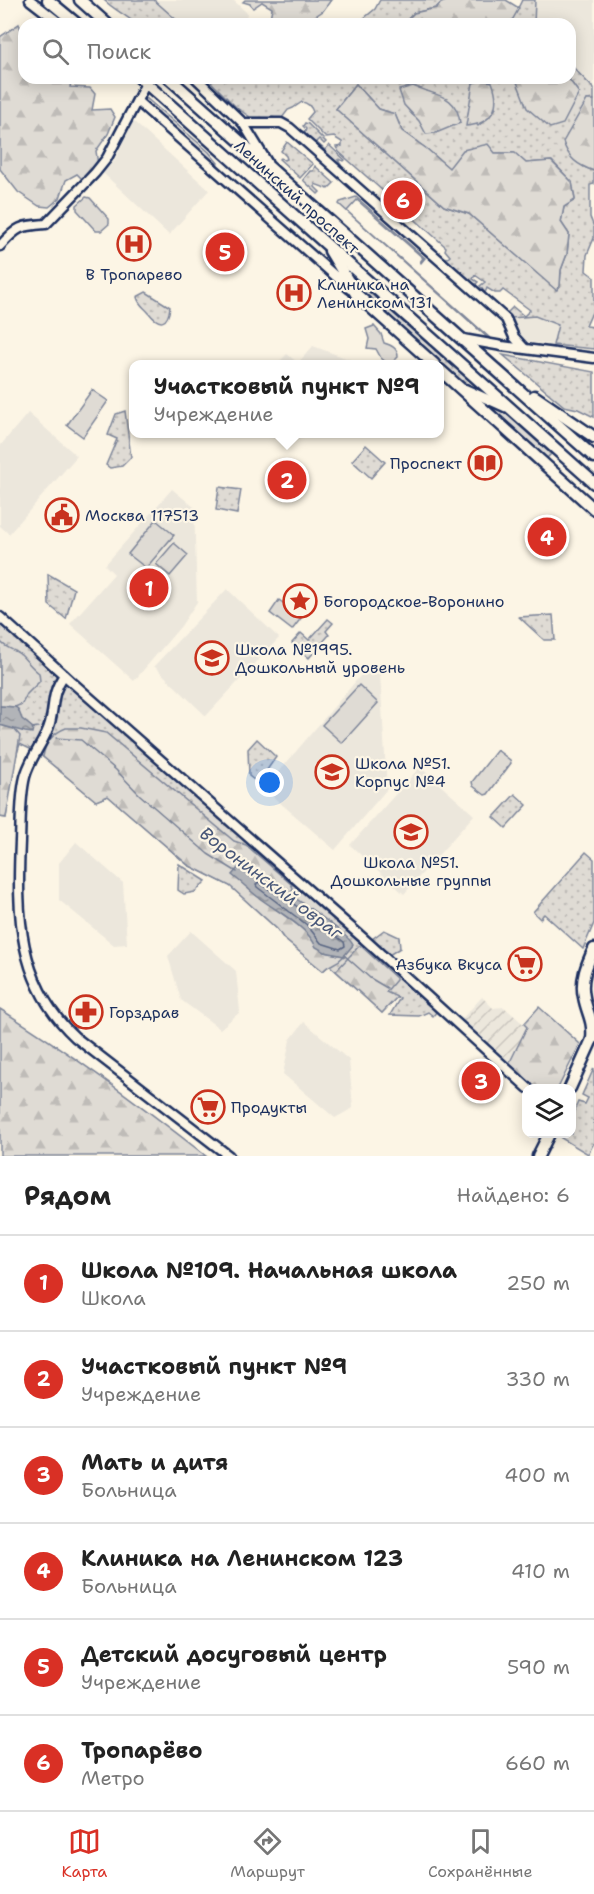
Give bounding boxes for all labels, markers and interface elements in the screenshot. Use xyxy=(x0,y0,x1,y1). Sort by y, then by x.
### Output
search box xyxy=(18,18,576,84)
icon: search xyxy=(39,35,72,68)
text: Поиск xyxy=(87,37,151,66)
street label: Ленинский проспект xyxy=(230,135,365,259)
pin: 6 xyxy=(384,178,422,222)
hospital icon: В Тропарево xyxy=(116,226,152,262)
pin: 5 xyxy=(206,230,244,274)
place label: В Тропарево xyxy=(85,264,183,285)
place label: Клиника на Ленинском 131 xyxy=(317,274,432,313)
hospital icon: Клиника на Ленинском 131 xyxy=(276,275,312,311)
popup xyxy=(129,360,444,438)
text: Участковый пункт №9 xyxy=(153,372,420,401)
text: Учреждение xyxy=(153,401,274,427)
library icon: Проспект xyxy=(467,445,503,481)
place label: Проспект xyxy=(390,453,463,474)
pin: 2 xyxy=(268,458,306,502)
public building icon: Москва 117513 xyxy=(44,497,80,533)
place label: Москва 117513 xyxy=(85,505,199,526)
pin: 4 xyxy=(528,514,566,560)
pin: 1 xyxy=(130,566,168,610)
place icon: Богородское-Воронино xyxy=(282,583,318,619)
place label: Богородское-Воронино xyxy=(323,591,505,612)
place label: Школа №1995. Дошкольный уровень xyxy=(235,639,405,678)
school or university icon: Школа №1995. Дошкольный уровень xyxy=(194,640,230,676)
place label: Школа №51. Корпус №4 xyxy=(355,753,451,792)
school or university icon: Школа №51. Корпус №4 xyxy=(314,754,350,790)
your location xyxy=(255,768,284,797)
school or university icon: Школа №51. Дошкольные группы xyxy=(393,814,429,850)
water label: Воронинский овраг xyxy=(195,821,348,945)
place label: Школа №51. Дошкольные группы xyxy=(331,852,491,891)
supermarket icon: Азбука Вкуса xyxy=(507,946,543,982)
place label: Азбука Вкуса xyxy=(396,954,502,975)
pharmacy icon: Горздрав xyxy=(68,994,104,1030)
place label: Горздрав xyxy=(109,1002,179,1023)
pin: 3 xyxy=(462,1058,500,1104)
map controls xyxy=(522,1084,576,1138)
button: layers xyxy=(522,1084,576,1138)
supermarket icon: Продукты xyxy=(190,1089,226,1125)
place label: Продукты xyxy=(231,1097,307,1118)
text: Рядом xyxy=(24,1178,111,1213)
text: Найдено: 6 xyxy=(457,1182,570,1208)
text: Школа №109. Начальная школа xyxy=(81,1256,457,1285)
text: 1 xyxy=(39,1270,48,1296)
text: 250 m xyxy=(506,1270,570,1296)
text: Школа xyxy=(81,1285,146,1311)
text: Участковый пункт №9 xyxy=(81,1352,347,1381)
text: 2 xyxy=(37,1366,51,1392)
text: 330 m xyxy=(506,1366,570,1392)
text: Учреждение xyxy=(81,1381,201,1407)
text: Мать и дитя xyxy=(81,1448,228,1477)
text: 3 xyxy=(37,1462,51,1488)
text: 400 m xyxy=(504,1462,570,1488)
text: Больница xyxy=(81,1477,177,1503)
text: Клиника на Ленинском 123 xyxy=(81,1544,403,1573)
text: 4 xyxy=(37,1558,51,1584)
text: 410 m xyxy=(511,1558,570,1584)
text: Больница xyxy=(81,1573,177,1599)
text: Детский досуговый центр xyxy=(81,1640,387,1669)
text: 5 xyxy=(37,1654,50,1680)
text: 590 m xyxy=(507,1654,570,1680)
text: Учреждение xyxy=(81,1669,201,1695)
text: Тропарёво xyxy=(81,1736,203,1765)
text: 6 xyxy=(37,1750,51,1776)
text: 660 m xyxy=(505,1750,570,1776)
text: Метро xyxy=(81,1765,145,1791)
tab: Карта xyxy=(62,1825,107,1882)
tab: Маршрут xyxy=(230,1825,305,1882)
tab: Сохранённые xyxy=(428,1825,532,1882)

